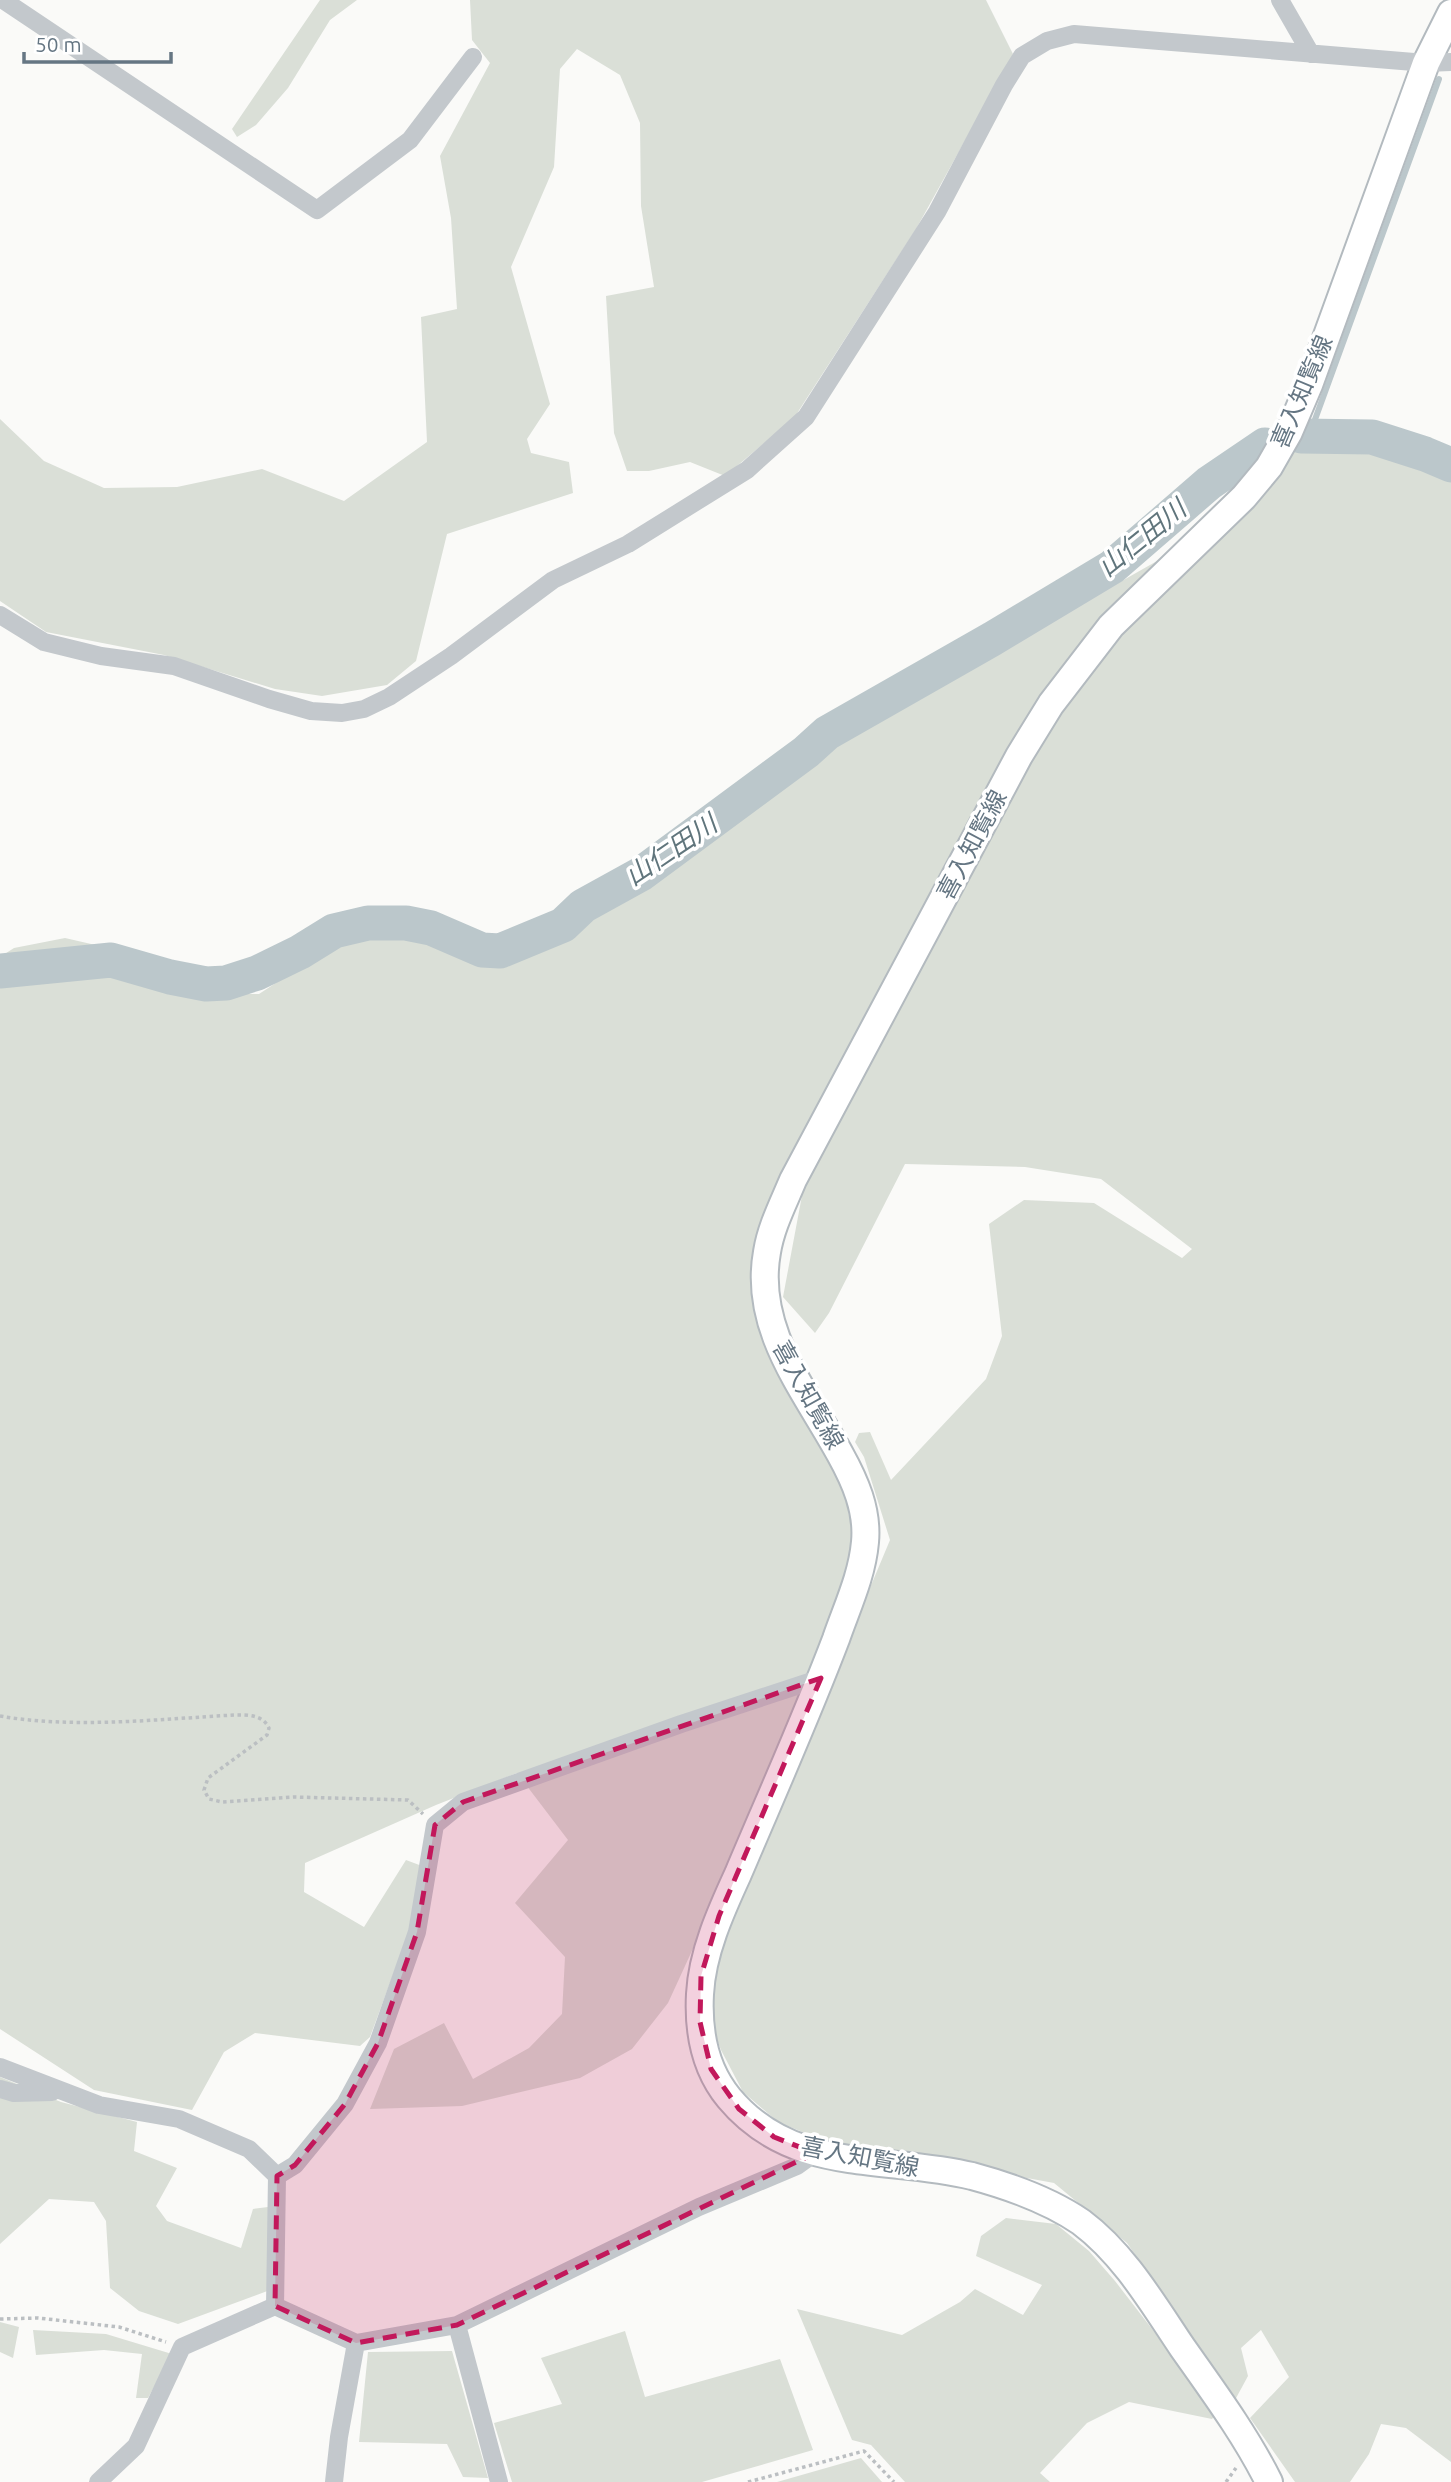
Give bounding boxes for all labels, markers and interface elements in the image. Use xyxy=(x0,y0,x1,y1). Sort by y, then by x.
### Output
scale bar xyxy=(24,21,172,65)
text: 50 m xyxy=(35,32,82,56)
street label: 喜入知覧線 xyxy=(1266,331,1337,452)
water label: 山仁田川 xyxy=(1092,492,1194,582)
street label: 喜入知覧線 xyxy=(931,785,1012,904)
water label: 山仁田川 xyxy=(619,807,724,891)
street label: 喜入知覧線 xyxy=(768,1336,849,1454)
street label: 喜入知覧線 xyxy=(799,2132,922,2181)

